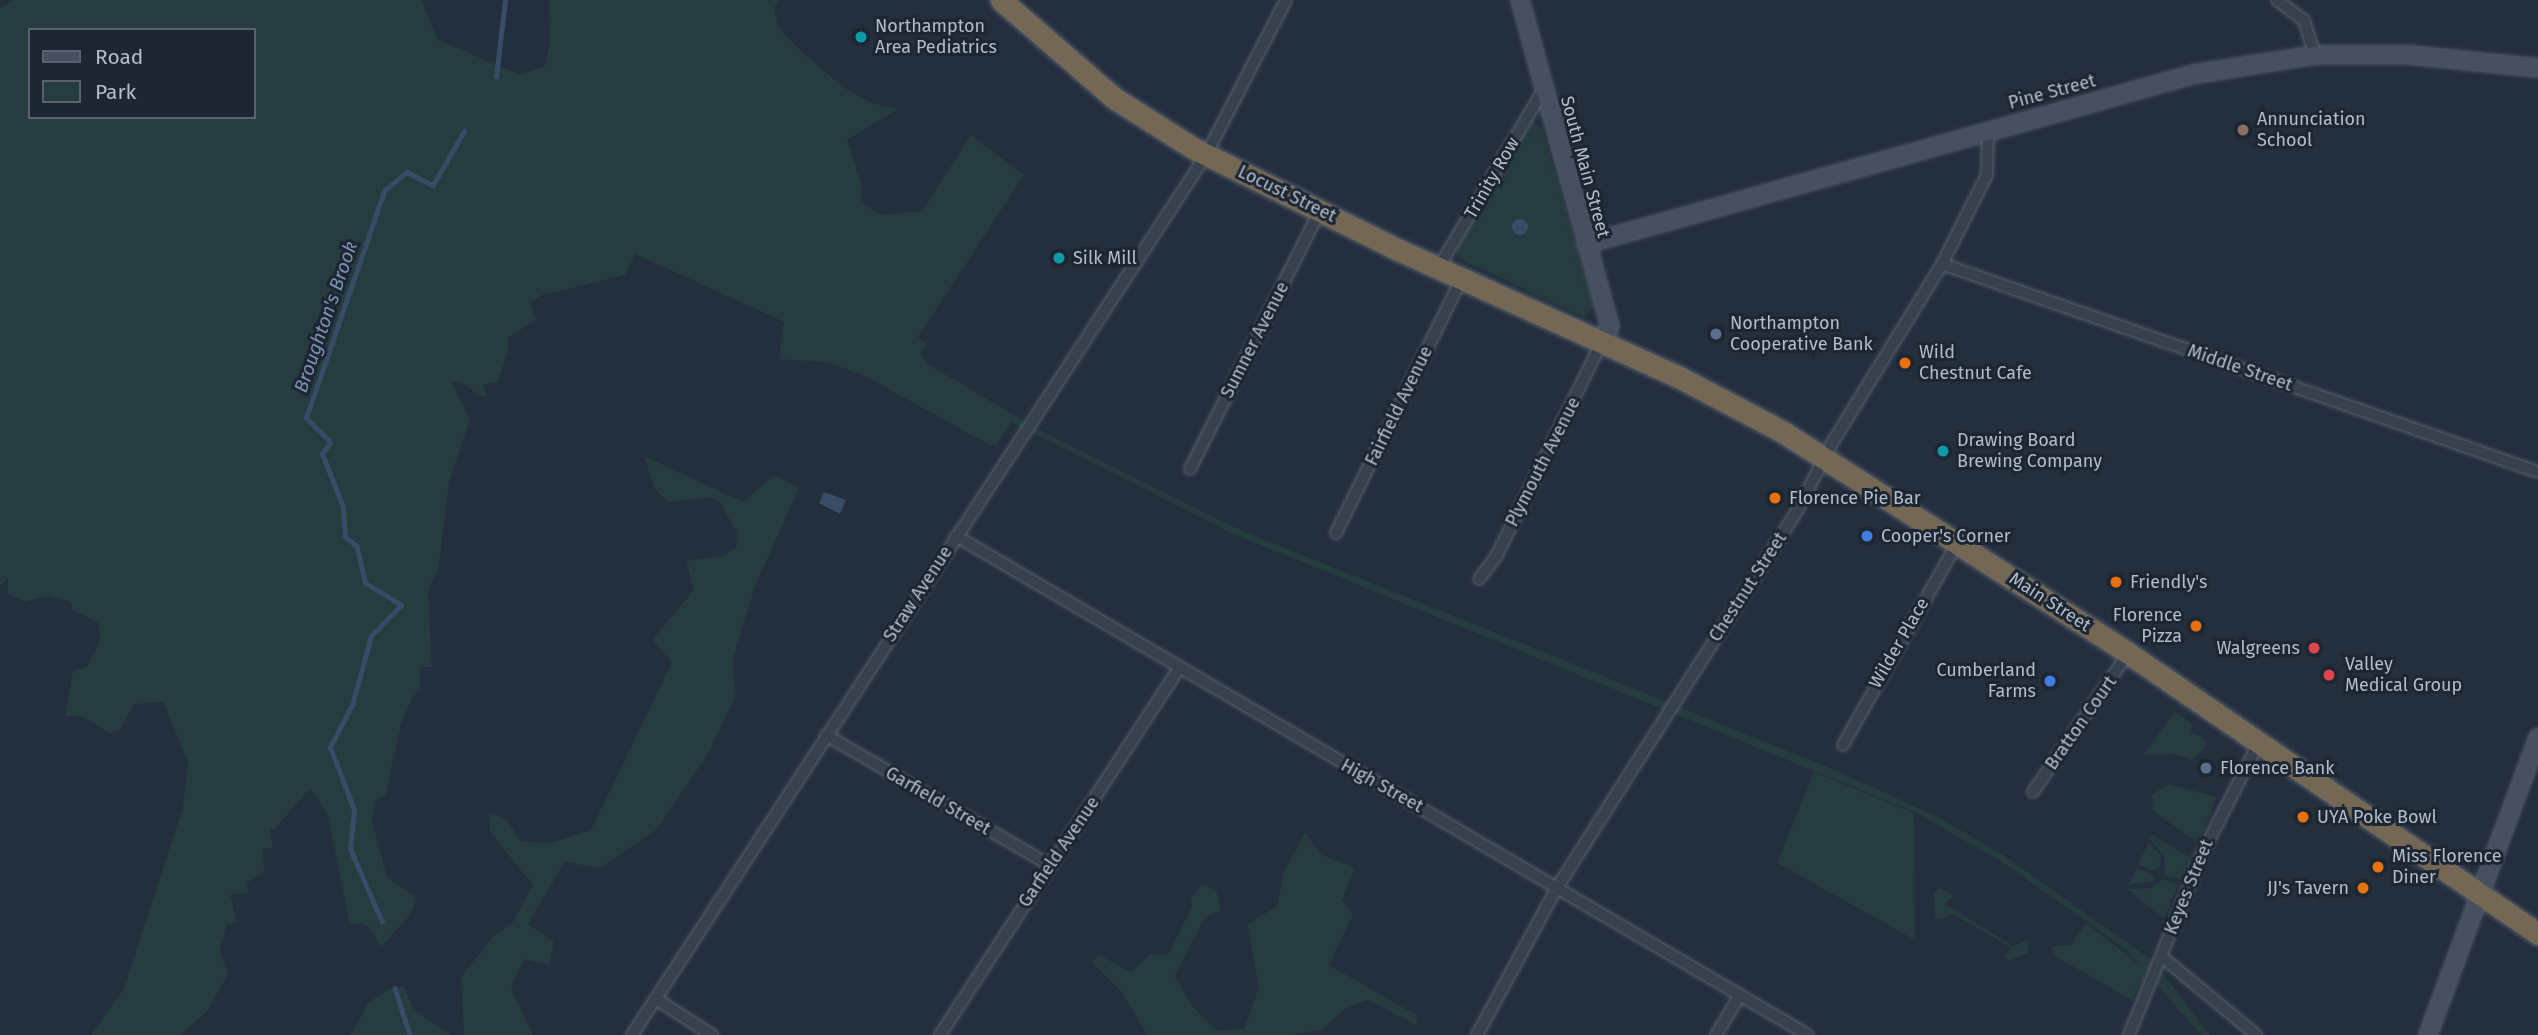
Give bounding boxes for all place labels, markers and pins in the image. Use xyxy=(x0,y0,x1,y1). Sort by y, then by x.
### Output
place label: Northampton Area Pediatrics xyxy=(875,16,997,58)
marker: Northampton Area Pediatrics xyxy=(853,29,869,45)
place label: Annunciation School xyxy=(2257,109,2366,152)
marker: Annunciation School xyxy=(2235,122,2251,138)
place label: Silk Mill xyxy=(1073,247,1137,269)
marker: Silk Mill xyxy=(1051,250,1067,266)
place label: Northampton Cooperative Bank xyxy=(1730,313,1873,356)
marker: Northampton Cooperative Bank xyxy=(1708,326,1724,342)
place label: Wild Chestnut Cafe xyxy=(1919,342,2032,384)
marker: Wild Chestnut Cafe xyxy=(1897,355,1913,371)
place label: Drawing Board Brewing Company xyxy=(1957,430,2102,472)
marker: Drawing Board Brewing Company xyxy=(1935,443,1951,459)
place label: Florence Pie Bar xyxy=(1789,487,1921,509)
marker: Florence Pie Bar xyxy=(1767,490,1783,506)
place label: Cooper's Corner xyxy=(1881,525,2011,547)
marker: Cooper's Corner xyxy=(1859,528,1875,544)
place label: Friendly's xyxy=(2130,571,2207,593)
marker: Friendly's xyxy=(2108,574,2124,590)
place label: Florence Pizza xyxy=(2113,605,2182,648)
marker: Florence Pizza xyxy=(2188,618,2204,634)
place label: Walgreens xyxy=(2216,637,2300,659)
marker: Walgreens xyxy=(2306,640,2322,656)
place label: Valley Medical Group xyxy=(2345,654,2462,696)
place label: Cumberland Farms xyxy=(1937,660,2036,702)
marker: Valley Medical Group xyxy=(2319,665,2339,685)
marker: Cumberland Farms xyxy=(2042,673,2058,689)
place label: Florence Bank xyxy=(2220,757,2334,779)
marker: Florence Bank xyxy=(2198,760,2214,776)
place label: UYA Poke Bowl xyxy=(2317,806,2437,828)
marker: UYA Poke Bowl xyxy=(2295,809,2311,825)
place label: Miss Florence Diner xyxy=(2392,846,2502,888)
marker: Miss Florence Diner xyxy=(2370,859,2386,875)
place label: JJ's Tavern xyxy=(2267,877,2349,899)
marker: JJ's Tavern xyxy=(2355,880,2371,896)

